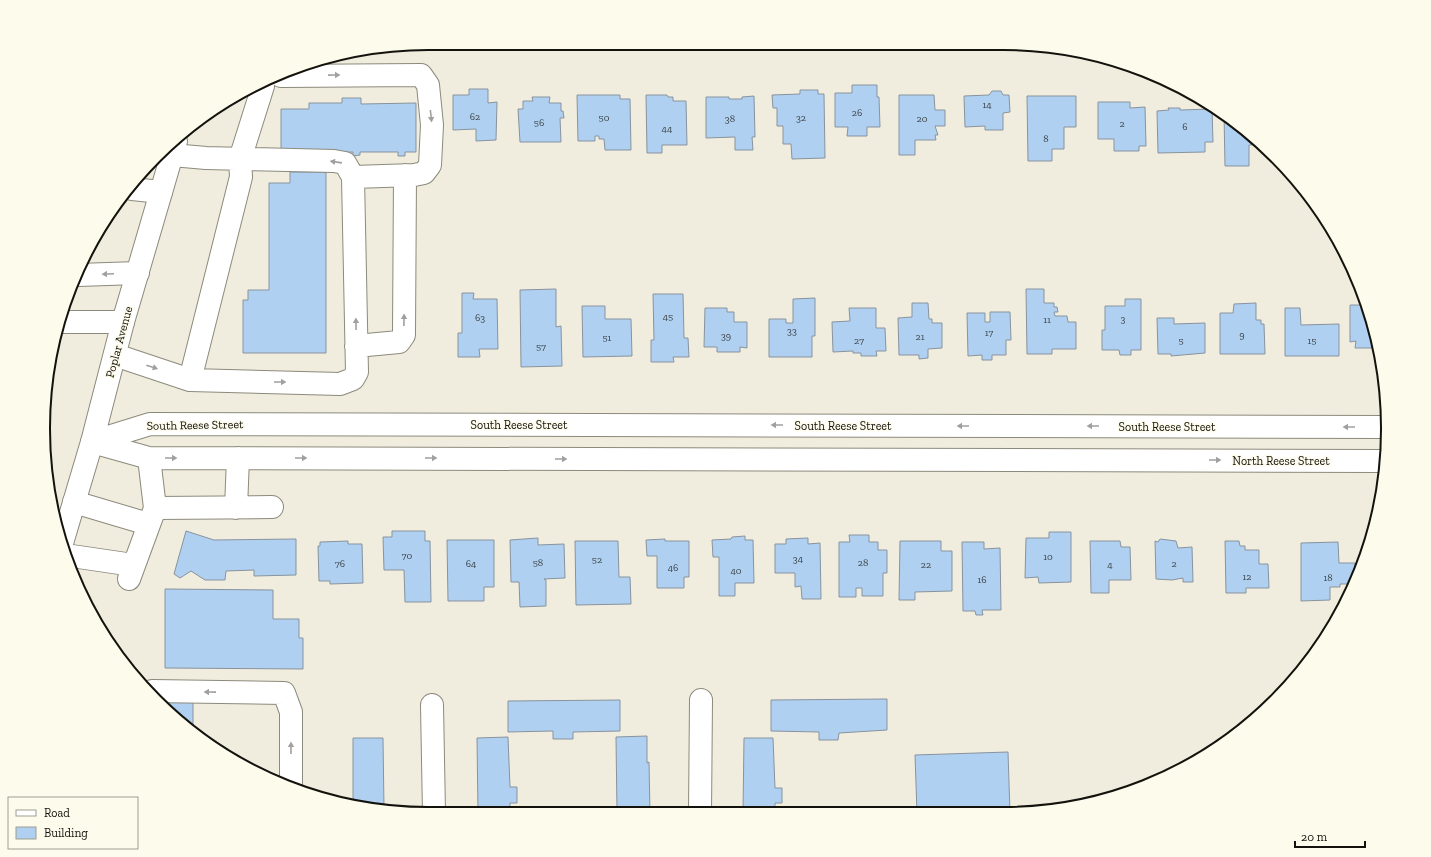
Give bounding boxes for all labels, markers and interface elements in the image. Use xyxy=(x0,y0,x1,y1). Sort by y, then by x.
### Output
one-way arrow xyxy=(328,72,341,78)
house number: 14 xyxy=(982,99,992,111)
house number: 26 xyxy=(852,107,862,119)
one-way arrow xyxy=(428,110,434,122)
house number: 62 xyxy=(470,111,480,123)
house number: 50 xyxy=(599,112,610,124)
house number: 32 xyxy=(796,112,806,124)
house number: 38 xyxy=(725,113,735,125)
house number: 20 xyxy=(917,113,928,125)
house number: 56 xyxy=(534,117,544,129)
house number: 2 xyxy=(1119,118,1125,130)
house number: 6 xyxy=(1182,121,1188,133)
house number: 44 xyxy=(662,123,673,135)
house number: 8 xyxy=(1043,133,1049,145)
one-way arrow xyxy=(330,159,343,165)
one-way arrow xyxy=(101,271,114,277)
street label: Poplar Avenue xyxy=(103,304,135,379)
house number: 45 xyxy=(663,311,673,323)
house number: 63 xyxy=(475,312,485,324)
one-way arrow xyxy=(401,313,407,326)
house number: 3 xyxy=(1121,313,1126,325)
house number: 11 xyxy=(1043,314,1051,326)
one-way arrow xyxy=(353,317,359,330)
house number: 33 xyxy=(787,325,797,337)
house number: 17 xyxy=(985,327,993,339)
house number: 9 xyxy=(1239,329,1245,341)
house number: 39 xyxy=(721,330,731,342)
house number: 21 xyxy=(916,331,925,343)
house number: 51 xyxy=(603,332,612,344)
house number: 27 xyxy=(854,335,864,347)
house number: 5 xyxy=(1178,335,1184,347)
house number: 15 xyxy=(1308,335,1316,347)
house number: 57 xyxy=(536,341,546,353)
one-way arrow xyxy=(146,364,158,370)
one-way arrow xyxy=(274,379,287,385)
street label: South Reese Street xyxy=(146,417,244,433)
street label: South Reese Street xyxy=(471,418,568,432)
street label: South Reese Street xyxy=(795,419,892,433)
street label: South Reese Street xyxy=(1119,420,1216,434)
one-way arrow xyxy=(770,422,783,428)
one-way arrow xyxy=(956,423,969,429)
one-way arrow xyxy=(1086,423,1099,429)
one-way arrow xyxy=(1342,424,1355,430)
street label: North Reese Street xyxy=(1232,454,1330,468)
one-way arrow xyxy=(165,455,178,461)
one-way arrow xyxy=(295,455,308,461)
one-way arrow xyxy=(425,455,438,461)
one-way arrow xyxy=(555,456,568,462)
one-way arrow xyxy=(1209,457,1221,464)
house number: 70 xyxy=(402,550,412,562)
house number: 10 xyxy=(1043,551,1053,563)
house number: 34 xyxy=(793,553,804,565)
house number: 52 xyxy=(592,554,602,566)
house number: 58 xyxy=(533,557,543,569)
house number: 28 xyxy=(858,557,868,569)
house number: 76 xyxy=(335,558,345,570)
house number: 64 xyxy=(466,558,477,570)
house number: 2 xyxy=(1171,558,1177,570)
house number: 22 xyxy=(921,559,931,571)
house number: 4 xyxy=(1107,559,1113,571)
house number: 46 xyxy=(668,562,678,574)
house number: 40 xyxy=(730,565,742,577)
house number: 12 xyxy=(1243,571,1252,583)
house number: 18 xyxy=(1323,572,1333,584)
house number: 16 xyxy=(977,574,987,586)
one-way arrow xyxy=(203,689,216,695)
one-way arrow xyxy=(288,741,294,754)
legend xyxy=(8,797,138,849)
text: Road xyxy=(44,806,70,820)
scale bar xyxy=(1295,823,1365,849)
text: Building xyxy=(44,826,88,840)
text: 20 m xyxy=(1301,830,1328,844)

